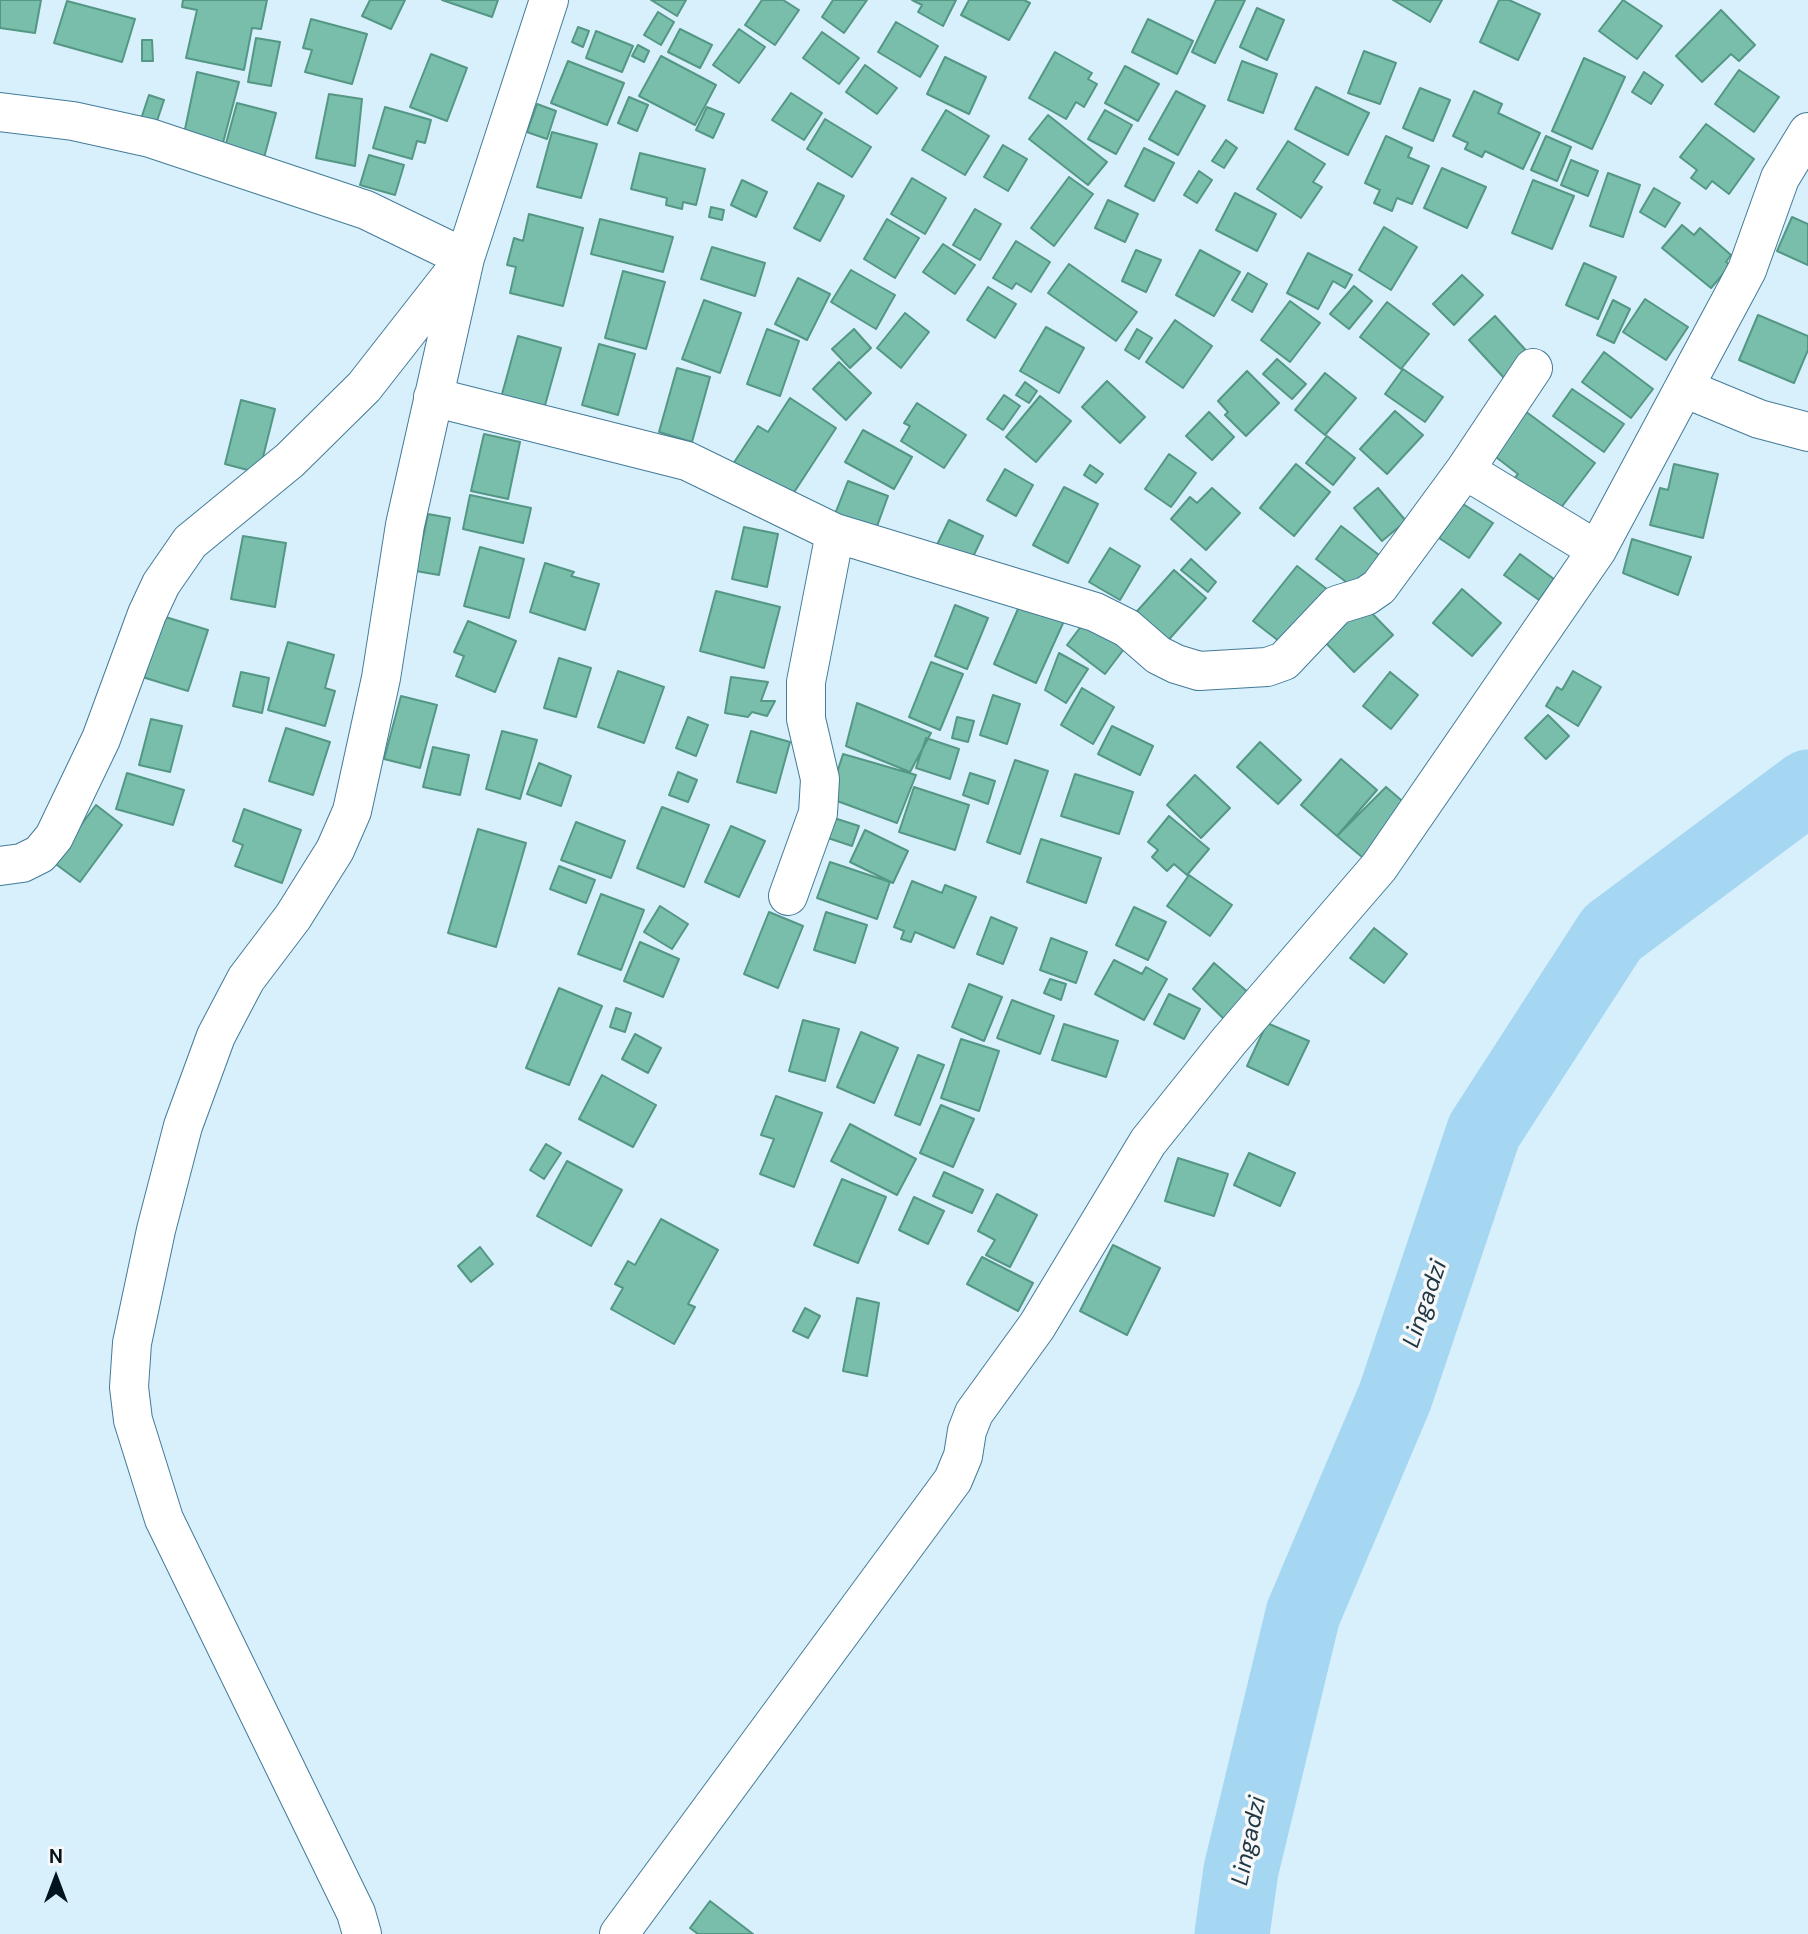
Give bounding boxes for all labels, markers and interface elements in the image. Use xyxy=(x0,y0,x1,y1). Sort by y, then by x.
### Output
water label: Lingadzi xyxy=(1398,1256,1454,1352)
water label: Lingadzi xyxy=(1226,1794,1274,1888)
north arrow xyxy=(21,1843,91,1913)
text: N xyxy=(49,1844,63,1869)

